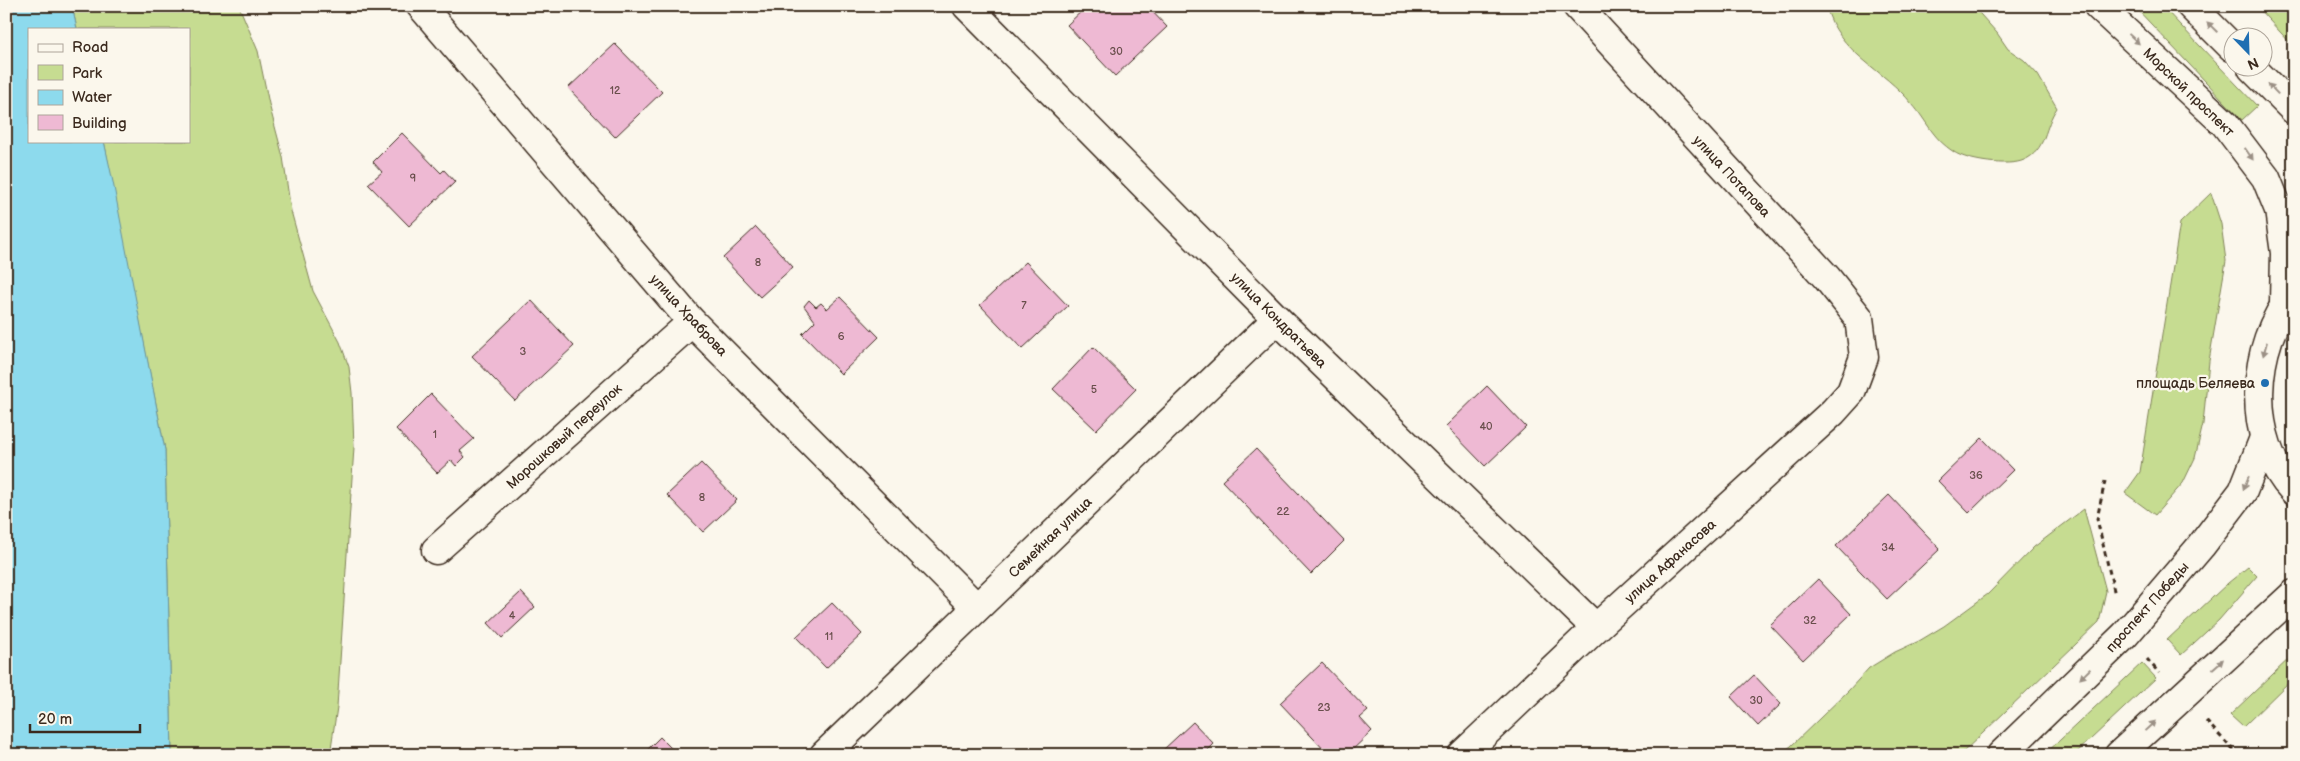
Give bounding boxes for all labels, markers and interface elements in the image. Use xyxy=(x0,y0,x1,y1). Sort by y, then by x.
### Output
one-way arrow xyxy=(2206,21,2218,33)
legend xyxy=(28,28,190,142)
north arrow xyxy=(2222,28,2272,78)
one-way arrow xyxy=(2127,33,2139,45)
text: Road xyxy=(72,38,108,57)
house number: 30 xyxy=(1109,45,1123,58)
street label: Морской проспект xyxy=(2140,45,2238,141)
text: N xyxy=(2245,54,2261,73)
text: Park xyxy=(72,64,103,83)
one-way arrow xyxy=(2267,83,2279,95)
house number: 12 xyxy=(610,84,621,97)
text: Water xyxy=(72,88,112,107)
text: Building xyxy=(72,114,127,133)
street label: улица Потапова xyxy=(1689,132,1774,221)
one-way arrow xyxy=(2244,147,2254,160)
house number: 9 xyxy=(410,172,416,185)
house number: 8 xyxy=(755,256,761,269)
street label: улица Кондратьева xyxy=(1227,269,1331,372)
street label: улица Храброва xyxy=(646,271,731,360)
house number: 7 xyxy=(1021,299,1027,312)
house number: 6 xyxy=(838,330,845,343)
one-way arrow xyxy=(2261,341,2269,356)
house number: 3 xyxy=(520,345,527,358)
place label: площадь Беляева xyxy=(2136,375,2256,392)
marker: площадь Беляева xyxy=(2259,377,2271,389)
street label: Морошковый переулок xyxy=(503,380,626,493)
house number: 5 xyxy=(1091,383,1097,396)
house number: 40 xyxy=(1479,420,1493,433)
house number: 1 xyxy=(433,428,437,441)
house number: 36 xyxy=(1969,469,1983,482)
one-way arrow xyxy=(2242,476,2250,491)
house number: 8 xyxy=(699,491,705,504)
street label: Семейная улица xyxy=(1005,493,1096,581)
house number: 22 xyxy=(1277,505,1290,518)
street label: улица Афанасова xyxy=(1621,515,1720,607)
house number: 34 xyxy=(1881,541,1895,554)
street label: проспект Победы xyxy=(2102,559,2192,656)
house number: 4 xyxy=(509,609,516,622)
house number: 32 xyxy=(1803,614,1817,627)
house number: 11 xyxy=(825,630,833,643)
one-way arrow xyxy=(2211,658,2224,669)
one-way arrow xyxy=(2079,668,2091,680)
house number: 30 xyxy=(1749,694,1763,707)
scale bar xyxy=(30,701,140,733)
house number: 23 xyxy=(1317,701,1331,714)
text: 20 m xyxy=(38,710,72,729)
one-way arrow xyxy=(2144,720,2156,732)

